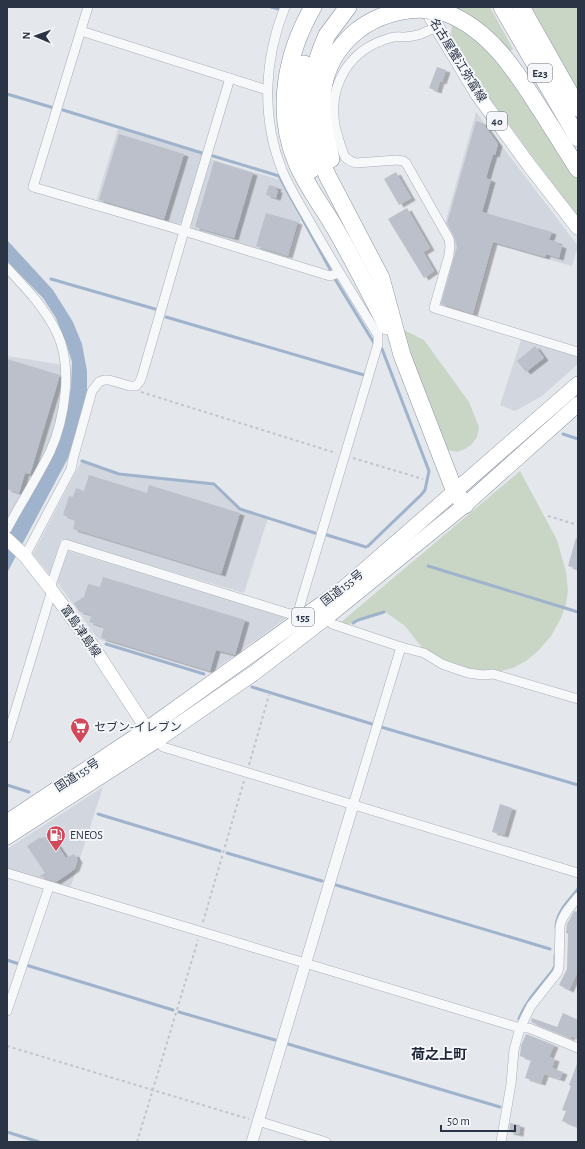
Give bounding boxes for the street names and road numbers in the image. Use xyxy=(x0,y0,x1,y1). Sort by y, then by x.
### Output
street label: 名古屋蟹江弥富線 xyxy=(427,16,489,104)
road number: E23 xyxy=(528,64,552,82)
road number: 40 xyxy=(487,112,507,130)
street label: 国道155号 xyxy=(318,567,365,608)
street label: 富島津島線 xyxy=(59,602,104,659)
road number: 155 xyxy=(292,608,314,626)
street label: 国道155号 xyxy=(52,755,101,794)

